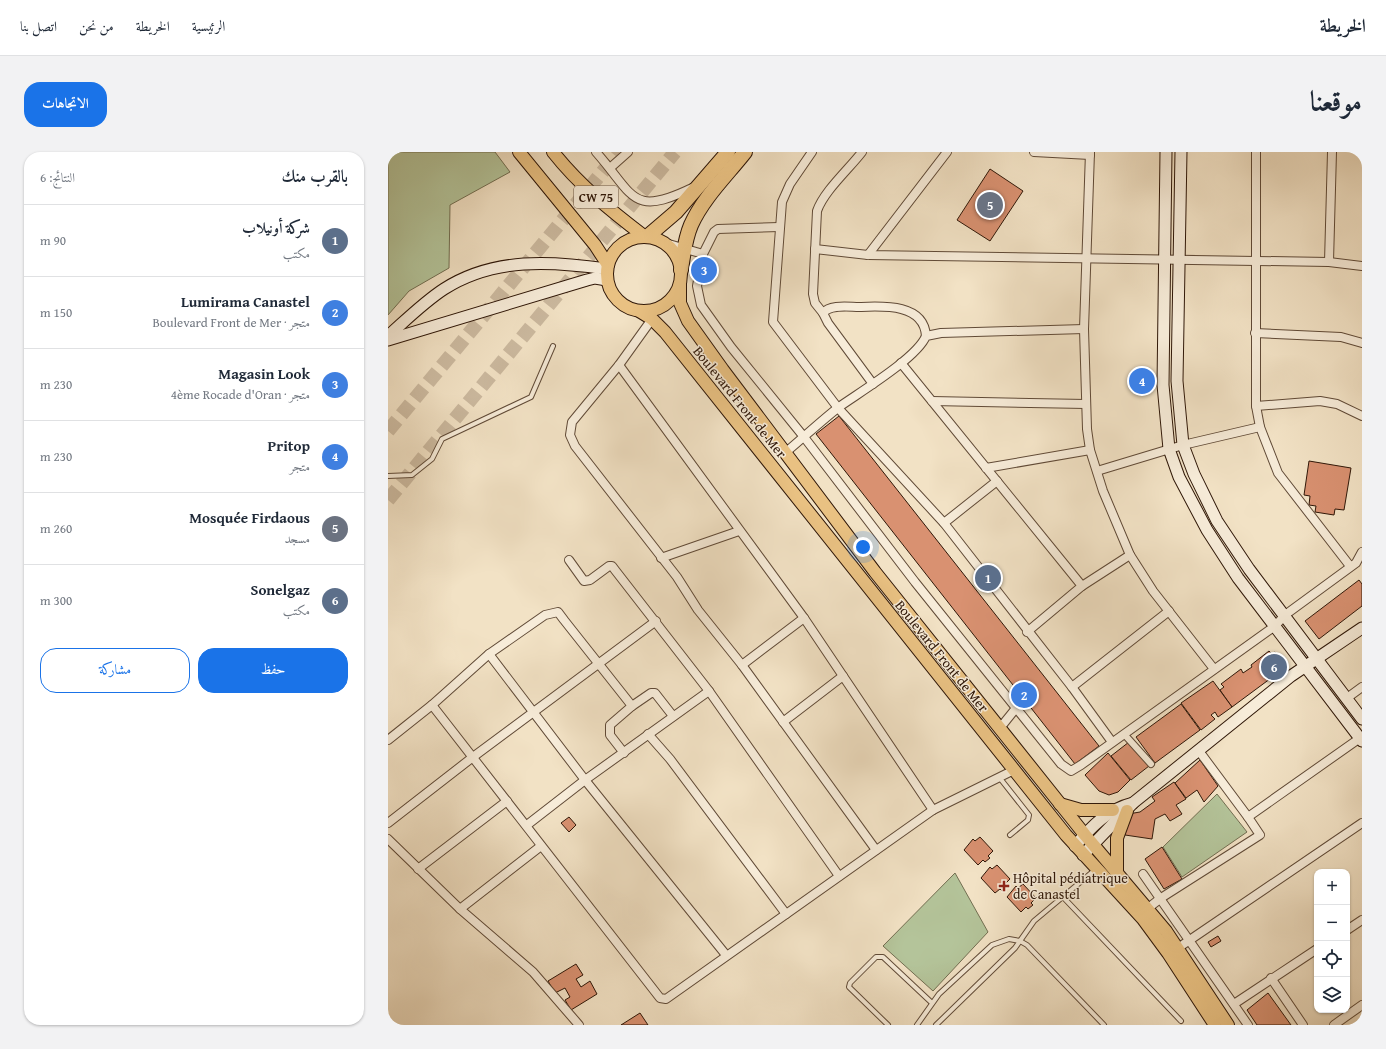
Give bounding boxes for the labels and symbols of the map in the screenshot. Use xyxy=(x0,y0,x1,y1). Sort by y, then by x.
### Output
road number: CW 75 xyxy=(574,186,618,208)
pin: 5 xyxy=(977,190,1003,220)
pin: 3 xyxy=(691,255,717,285)
street label: Boulevard Front de Mer xyxy=(688,342,792,462)
pin: 4 xyxy=(1129,366,1155,396)
your location xyxy=(853,537,873,557)
pin: 1 xyxy=(975,563,1001,593)
street label: Boulevard Front de Mer xyxy=(890,596,994,716)
pin: 6 xyxy=(1261,652,1287,682)
pin: 2 xyxy=(1011,680,1037,710)
place label: Hôpital pédiatrique de Canastel xyxy=(1013,868,1128,904)
marker: Hôpital pédiatrique de Canastel xyxy=(998,880,1010,892)

